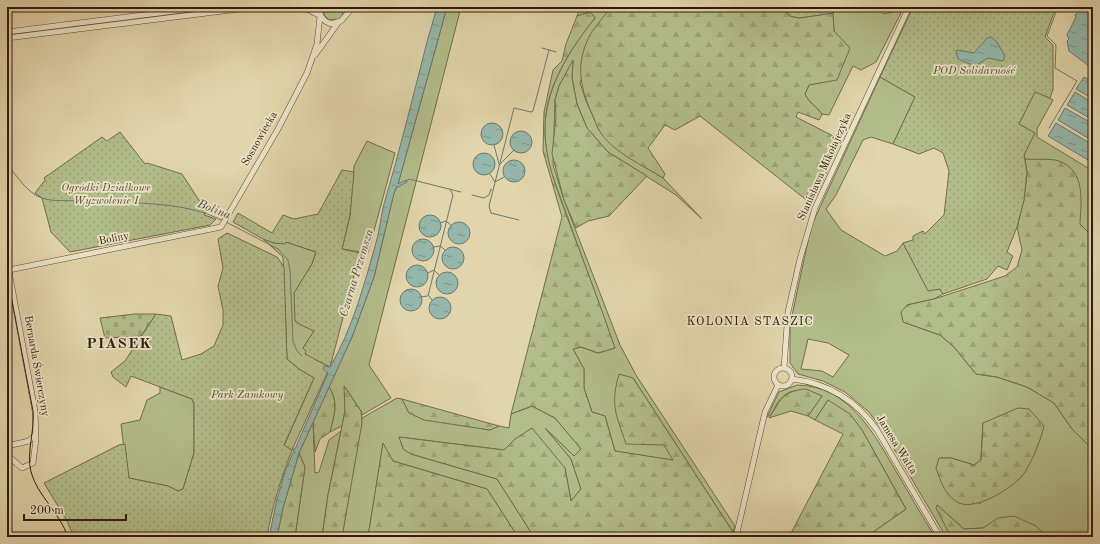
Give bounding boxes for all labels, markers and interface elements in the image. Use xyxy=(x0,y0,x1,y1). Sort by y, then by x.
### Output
park label: POD Solidarność xyxy=(932,66,1016,77)
street label: Sosnowiecka xyxy=(240,109,280,168)
street label: Stanisława Mikołajczyka xyxy=(796,111,854,223)
park label: Ogródki Działkowe Wyzwolenie I xyxy=(61,183,151,207)
water label: Bolina xyxy=(195,198,233,222)
water label: Czarna Przemsza xyxy=(338,227,376,318)
street label: Boliny xyxy=(98,231,130,247)
street label: Bernarda Świerczyny xyxy=(22,314,52,418)
district label: KOLONIA STASZIC xyxy=(686,316,814,328)
district label: PIASEK xyxy=(86,337,152,352)
park label: Park Zamkowy xyxy=(210,390,283,401)
street label: Jamesa Watta xyxy=(873,413,919,477)
scale bar xyxy=(24,496,126,522)
text: 200 m xyxy=(30,505,64,517)

